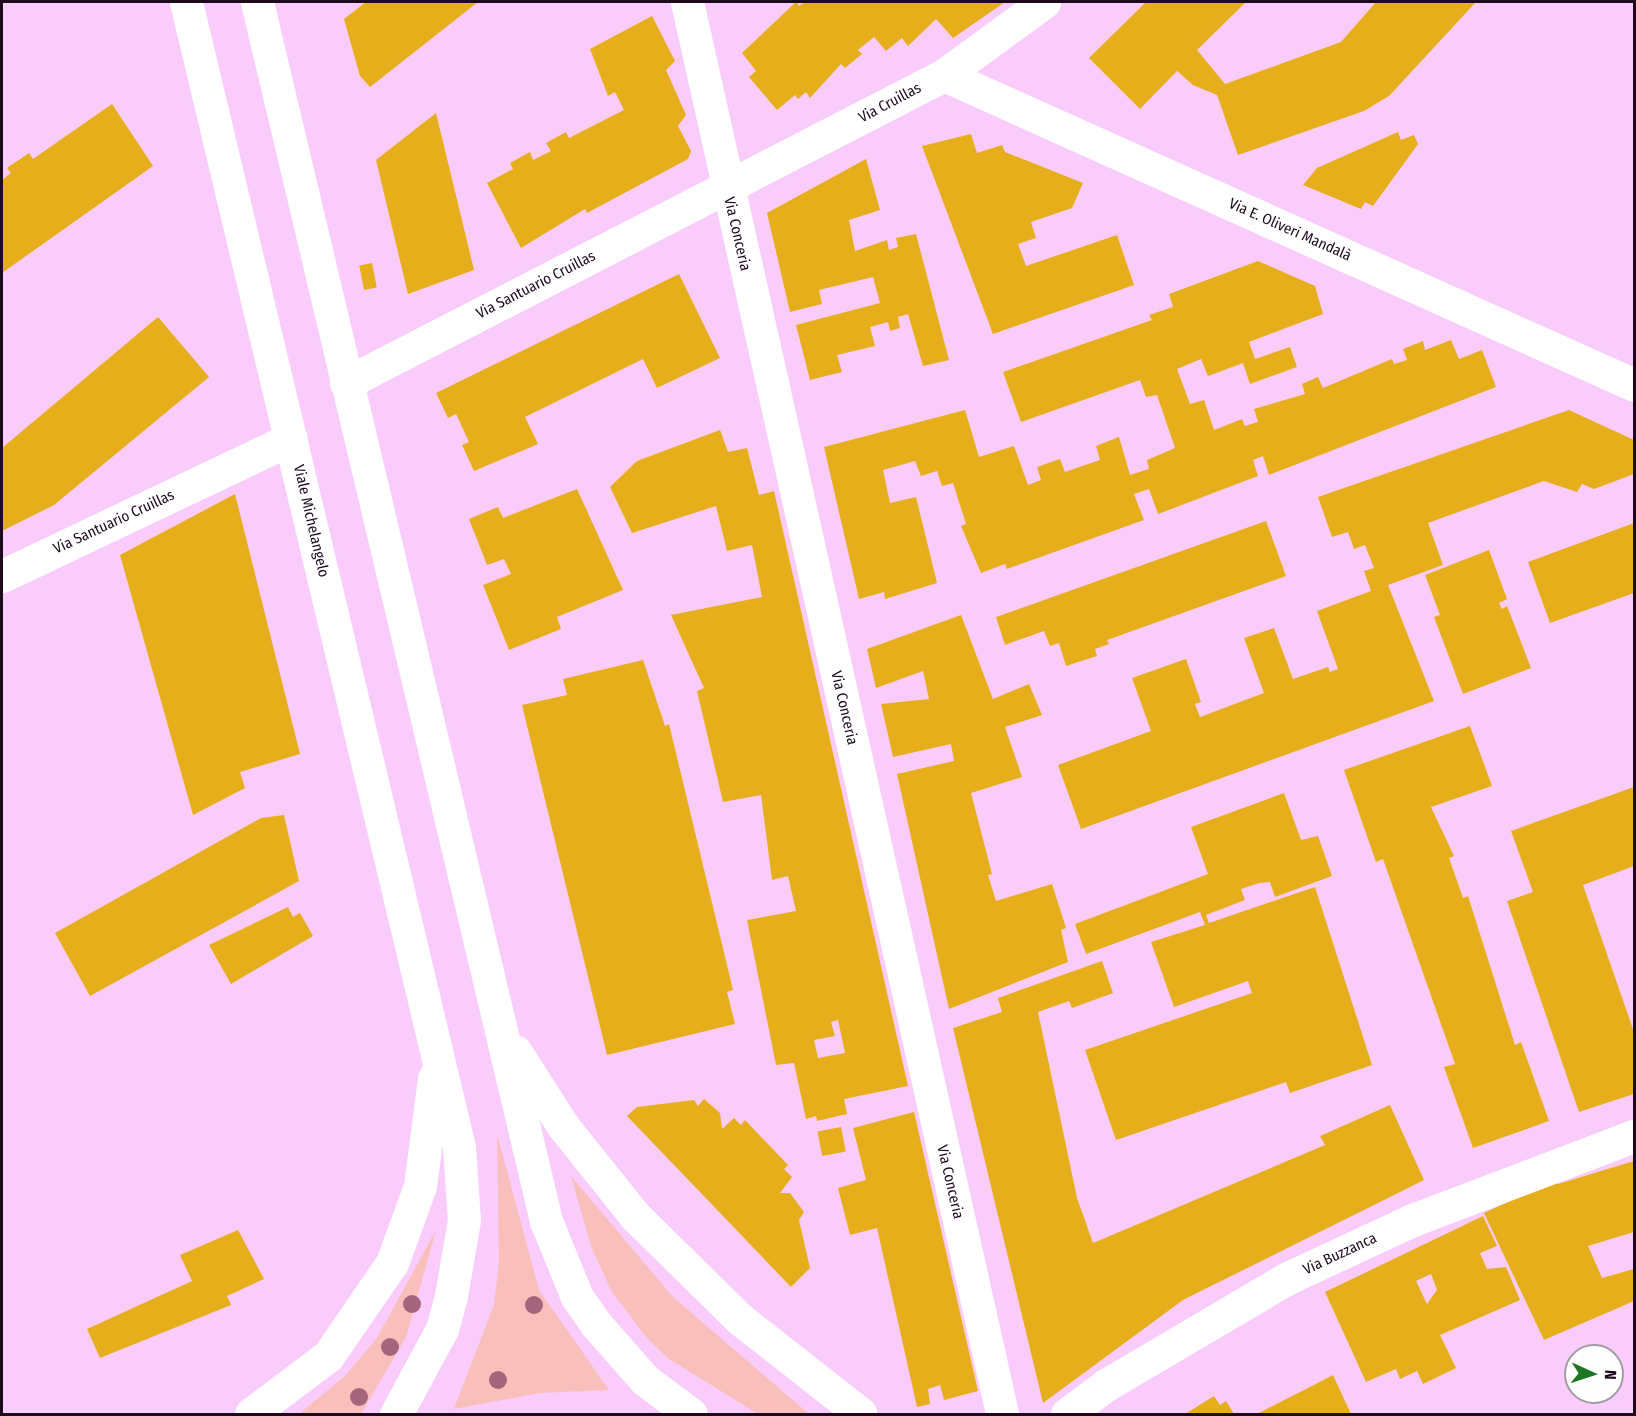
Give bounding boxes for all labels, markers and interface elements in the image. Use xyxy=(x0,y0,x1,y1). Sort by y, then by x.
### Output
street label: Via Cruillas xyxy=(856,79,924,127)
street label: Via Conceria xyxy=(720,195,754,273)
street label: Via E. Oliveri Mandalà xyxy=(1226,195,1354,265)
street label: Via Santuario Cruillas xyxy=(473,247,599,323)
street label: Viale Michelangelo xyxy=(289,463,333,579)
street label: Via Santuario Cruillas xyxy=(51,486,177,558)
street label: Via Conceria xyxy=(827,669,861,747)
street label: Via Conceria xyxy=(933,1143,967,1221)
street label: Via Buzzanca xyxy=(1300,1229,1380,1279)
north arrow xyxy=(1564,1344,1624,1404)
text: N xyxy=(1601,1370,1620,1380)

